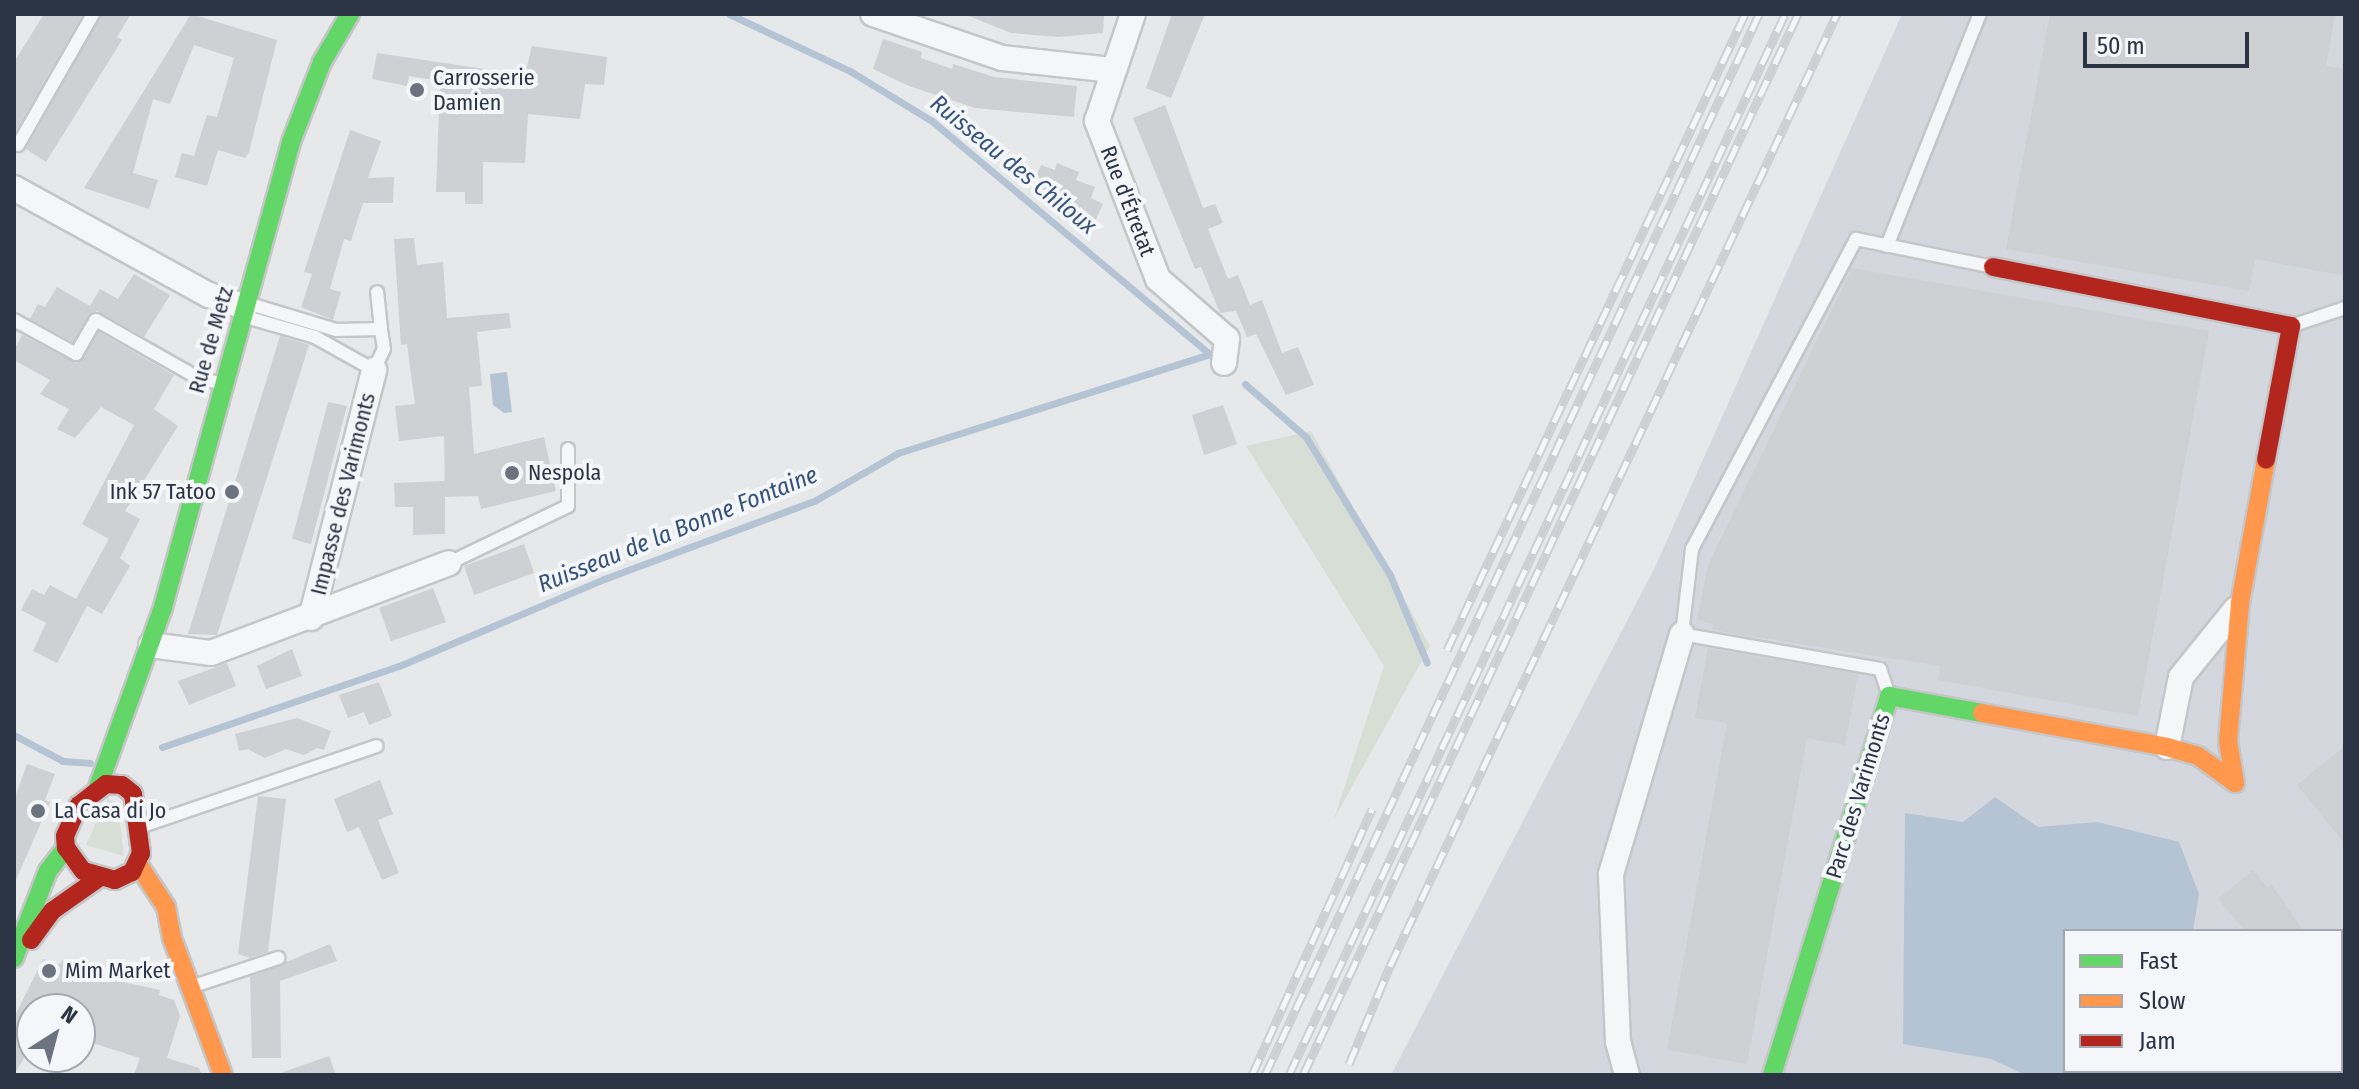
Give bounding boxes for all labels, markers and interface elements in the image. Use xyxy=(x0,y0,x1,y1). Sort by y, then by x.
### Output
scale bar xyxy=(2087,16,2253,66)
text: 50 m xyxy=(2097,32,2145,60)
place label: Carrosserie Damien xyxy=(433,64,535,116)
marker: Carrosserie Damien xyxy=(408,81,426,99)
water label: Ruisseau des Chiloux xyxy=(924,89,1102,241)
street label: Rue d'Étretat xyxy=(1095,142,1161,260)
street label: Rue de Metz xyxy=(183,284,239,396)
street label: Impasse des Varimonts xyxy=(305,390,381,598)
place label: Nespola xyxy=(528,460,601,486)
water label: Ruisseau de la Bonne Fontaine xyxy=(534,461,822,599)
marker: Nespola xyxy=(503,464,521,482)
place label: Ink 57 Tatoo xyxy=(110,479,216,505)
marker: Ink 57 Tatoo xyxy=(223,483,241,501)
street label: Parc des Varimonts xyxy=(1820,710,1896,882)
place label: La Casa di Jo xyxy=(54,798,166,824)
marker: La Casa di Jo xyxy=(29,802,47,820)
legend xyxy=(2063,929,2343,1073)
text: Fast xyxy=(2139,947,2178,975)
place label: Mim Market xyxy=(65,958,170,984)
marker: Mim Market xyxy=(40,962,58,980)
text: Slow xyxy=(2139,987,2185,1015)
north arrow xyxy=(16,993,96,1073)
text: N xyxy=(56,1000,82,1030)
text: Jam xyxy=(2139,1027,2176,1055)

